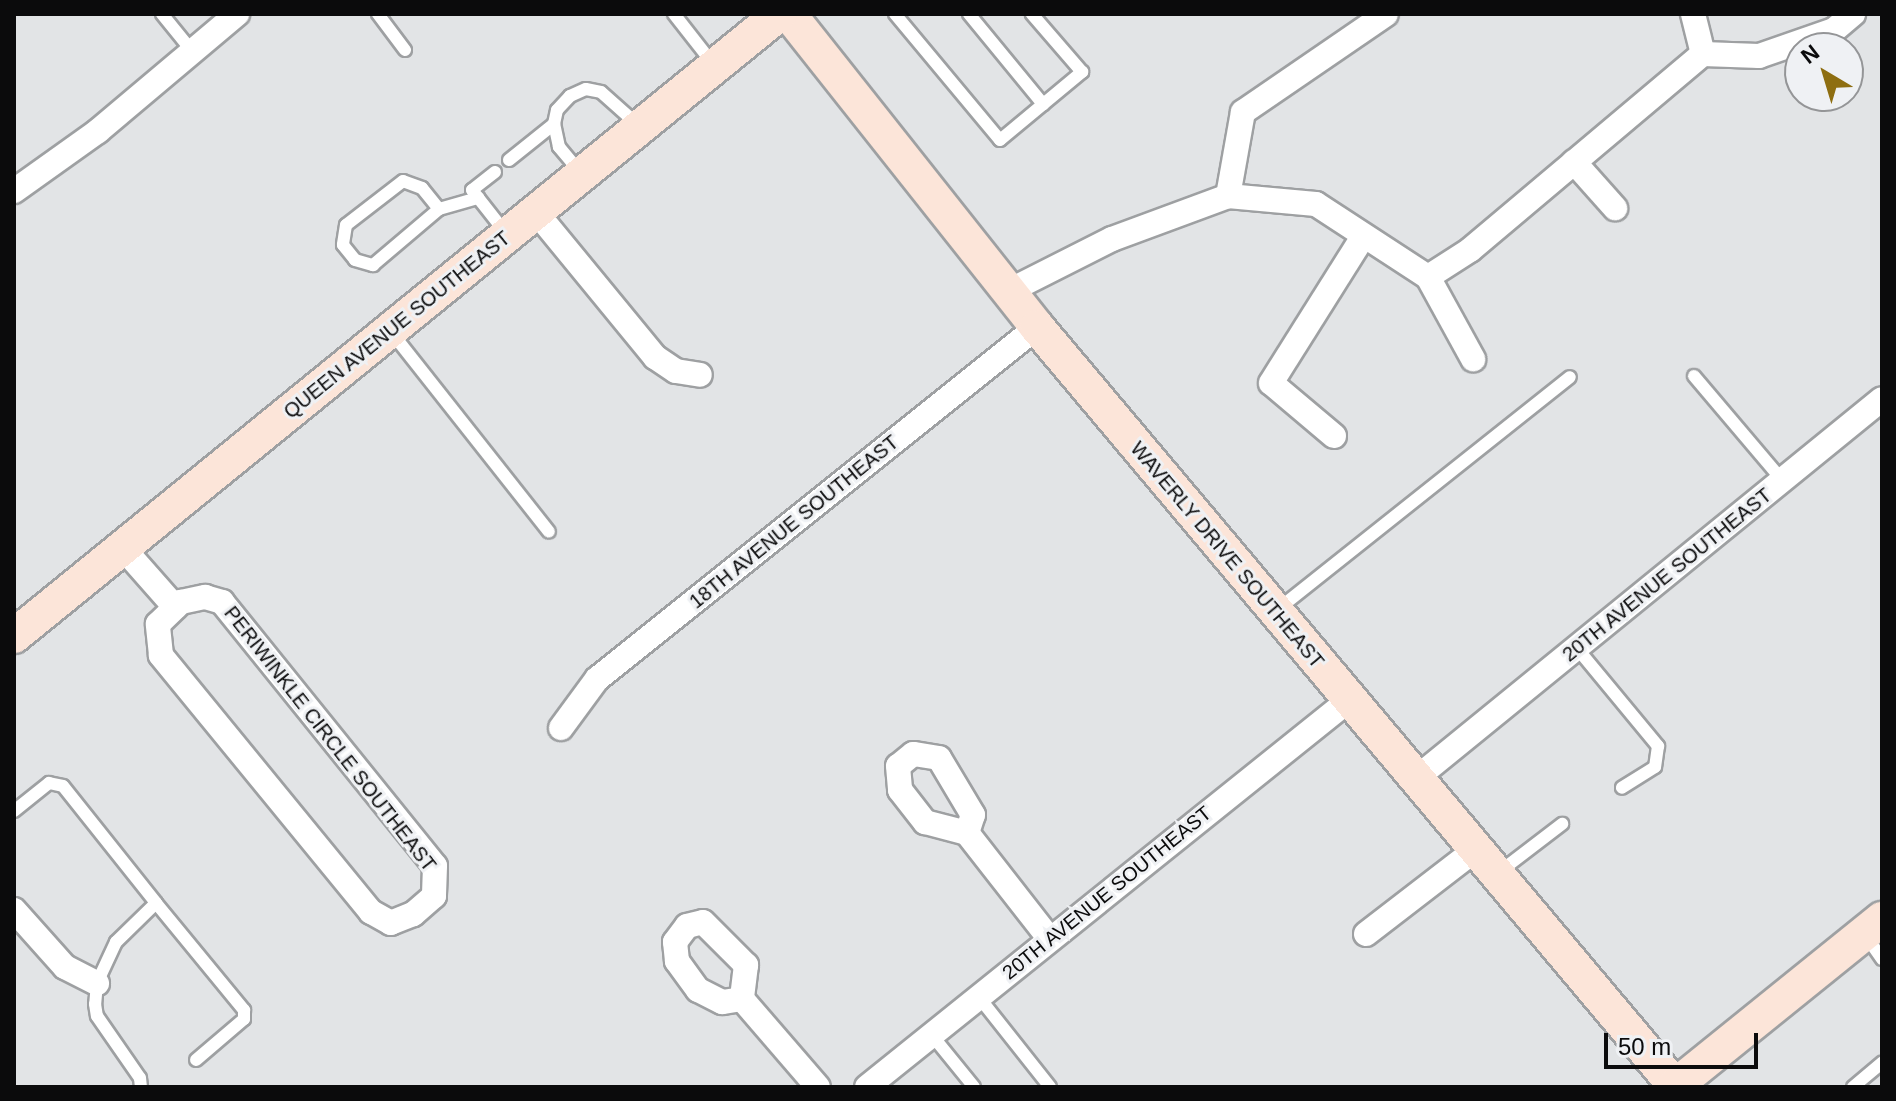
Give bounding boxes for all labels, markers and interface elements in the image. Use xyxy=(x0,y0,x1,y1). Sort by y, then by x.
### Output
north arrow xyxy=(1784,32,1864,112)
text: N xyxy=(1796,40,1824,69)
street label: QUEEN AVENUE SOUTHEAST xyxy=(279,226,515,424)
street label: 18TH AVENUE SOUTHEAST xyxy=(684,430,904,614)
street label: WAVERLY DRIVE SOUTHEAST xyxy=(1125,437,1329,673)
street label: 20TH AVENUE SOUTHEAST xyxy=(1557,483,1777,667)
street label: PERIWINKLE CIRCLE SOUTHEAST xyxy=(219,602,441,876)
street label: 20TH AVENUE SOUTHEAST xyxy=(997,801,1217,985)
scale bar xyxy=(1608,1017,1762,1067)
text: 50 m xyxy=(1618,1033,1671,1060)

